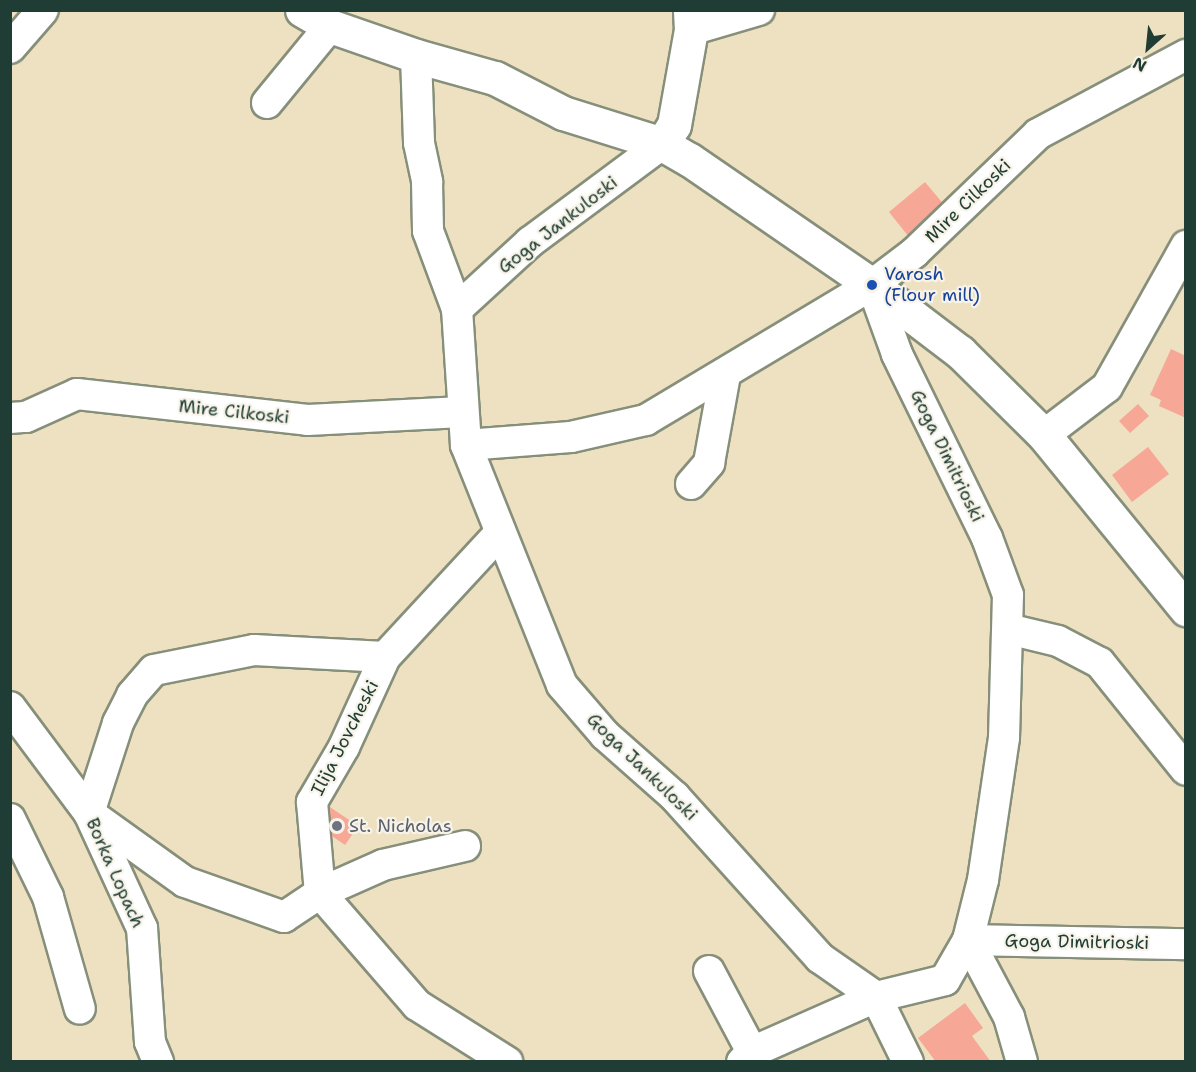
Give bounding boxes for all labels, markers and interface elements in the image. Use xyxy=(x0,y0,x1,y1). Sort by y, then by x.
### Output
north arrow xyxy=(1118,18,1178,78)
text: N xyxy=(1129,52,1150,77)
street label: Mire Cilkoski xyxy=(921,155,1015,247)
street label: Goga Jankuloski xyxy=(494,172,622,278)
place label: Varosh (Flour mill) xyxy=(884,264,980,306)
marker: Varosh (Flour mill) xyxy=(865,278,879,292)
street label: Goga Dimitrioski xyxy=(906,386,988,526)
street label: Mire Cilkoski xyxy=(178,395,290,429)
street label: Ilija Jovcheski xyxy=(307,677,383,799)
street label: Goga Jankuloski xyxy=(582,709,702,825)
street label: Borka Lopach xyxy=(81,815,149,931)
place label: St. Nicholas xyxy=(349,815,452,837)
marker: St. Nicholas xyxy=(330,819,344,833)
street label: Goga Dimitrioski xyxy=(1005,930,1149,954)

